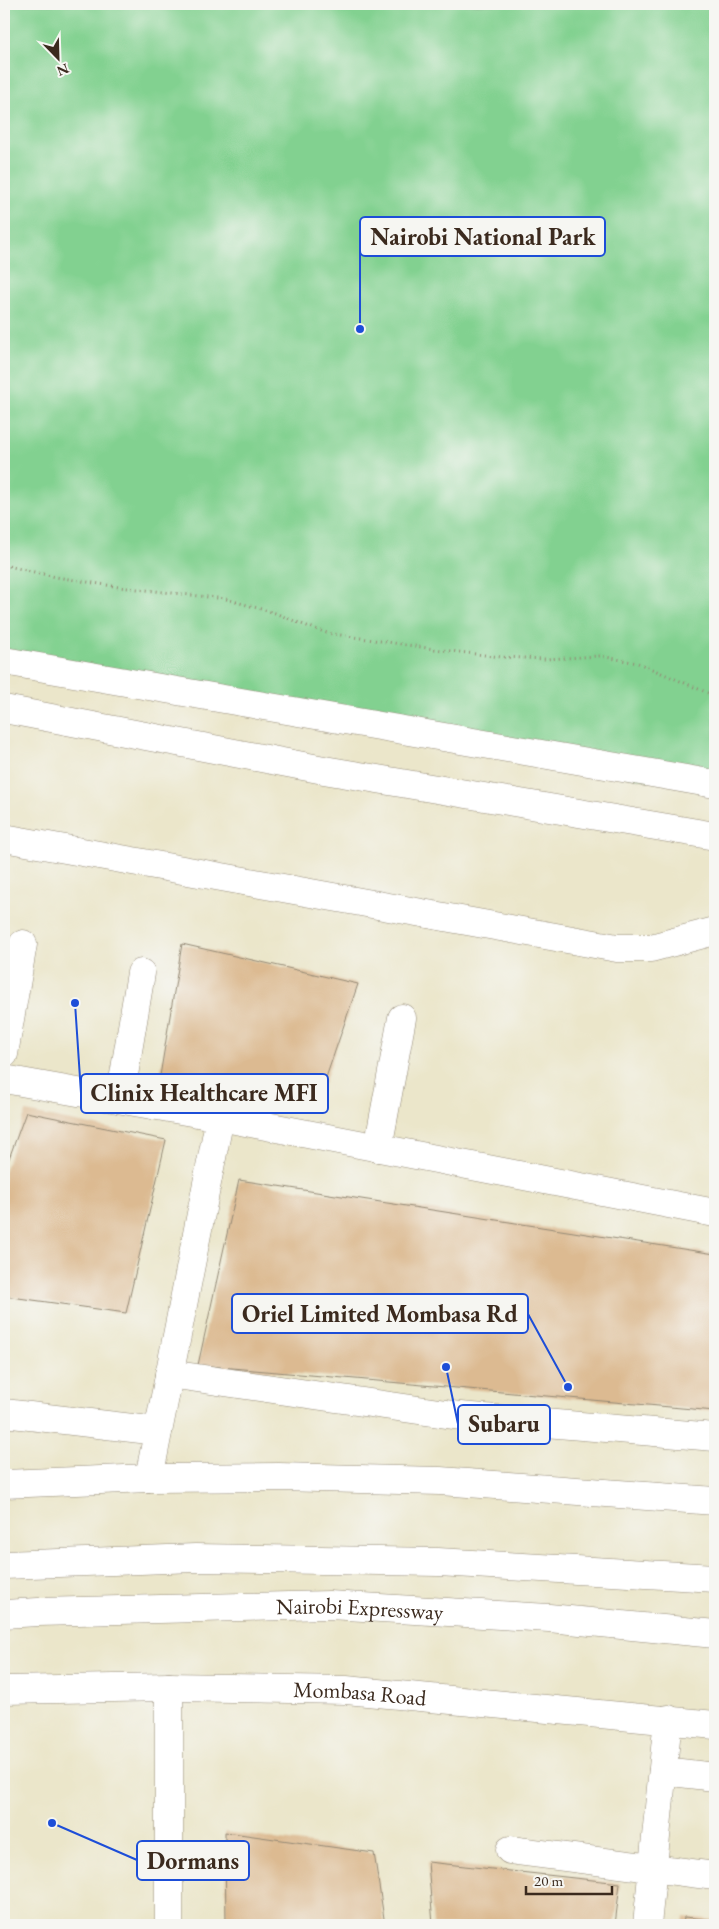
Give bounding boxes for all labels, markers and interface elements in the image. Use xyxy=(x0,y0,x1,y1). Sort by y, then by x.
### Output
north arrow xyxy=(32,32,82,82)
text: N xyxy=(54,59,72,81)
callout: Nairobi National Park xyxy=(360,217,605,256)
text: Nairobi National Park xyxy=(370,221,597,252)
callout: Clinix Healthcare MFI xyxy=(81,1074,328,1113)
text: Clinix Healthcare MFI xyxy=(90,1077,318,1108)
callout: Oriel Limited Mombasa Rd xyxy=(232,1294,528,1333)
text: Oriel Limited Mombasa Rd xyxy=(242,1298,519,1329)
callout: Subaru xyxy=(458,1405,550,1444)
text: Subaru xyxy=(468,1408,541,1439)
street label: Nairobi Expressway xyxy=(276,1590,445,1626)
street label: Mombasa Road xyxy=(293,1675,429,1712)
callout: Dormans xyxy=(137,1841,249,1880)
text: Dormans xyxy=(147,1845,239,1876)
scale bar xyxy=(526,1864,613,1896)
text: 20 m xyxy=(534,1871,563,1890)

